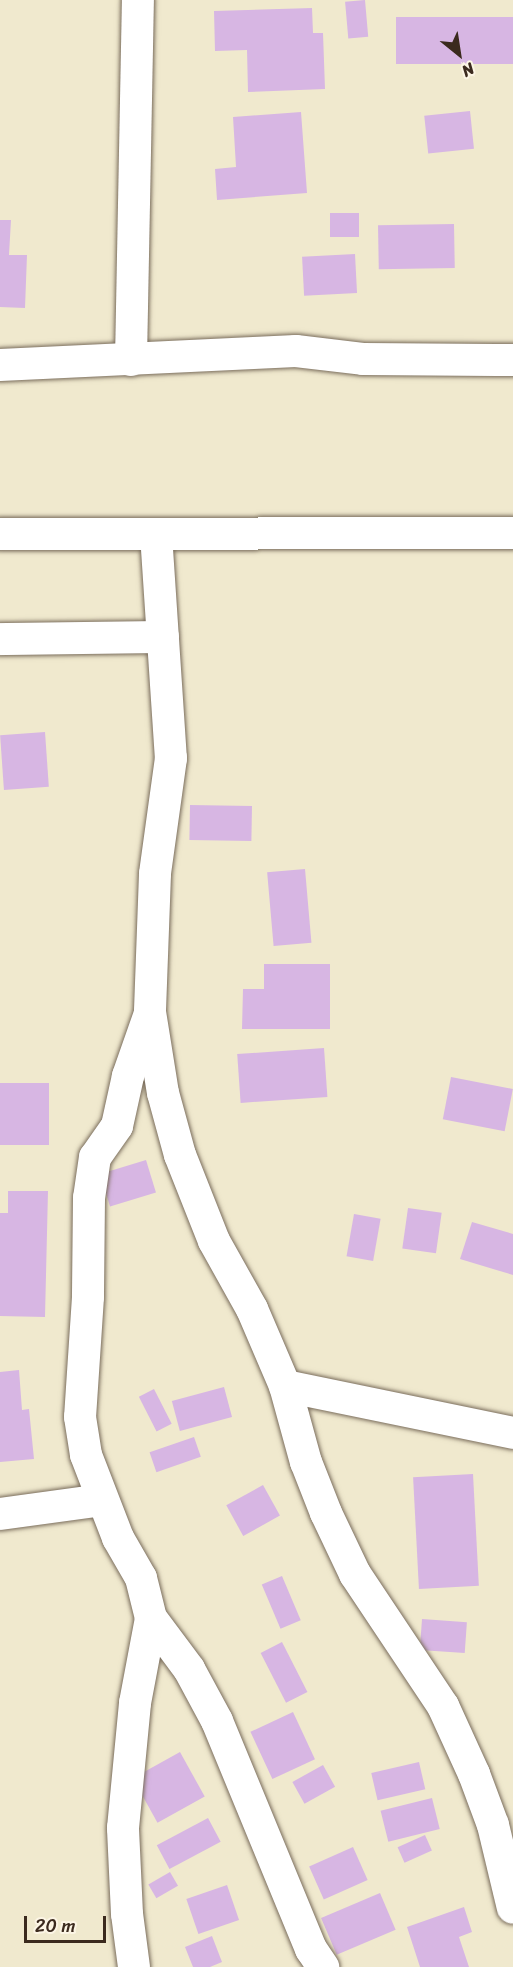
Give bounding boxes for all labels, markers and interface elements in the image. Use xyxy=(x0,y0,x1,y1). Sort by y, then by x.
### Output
north arrow xyxy=(429,24,489,84)
text: N xyxy=(456,55,480,85)
scale bar xyxy=(27,1904,110,1942)
text: 20 m xyxy=(35,1910,75,1942)

